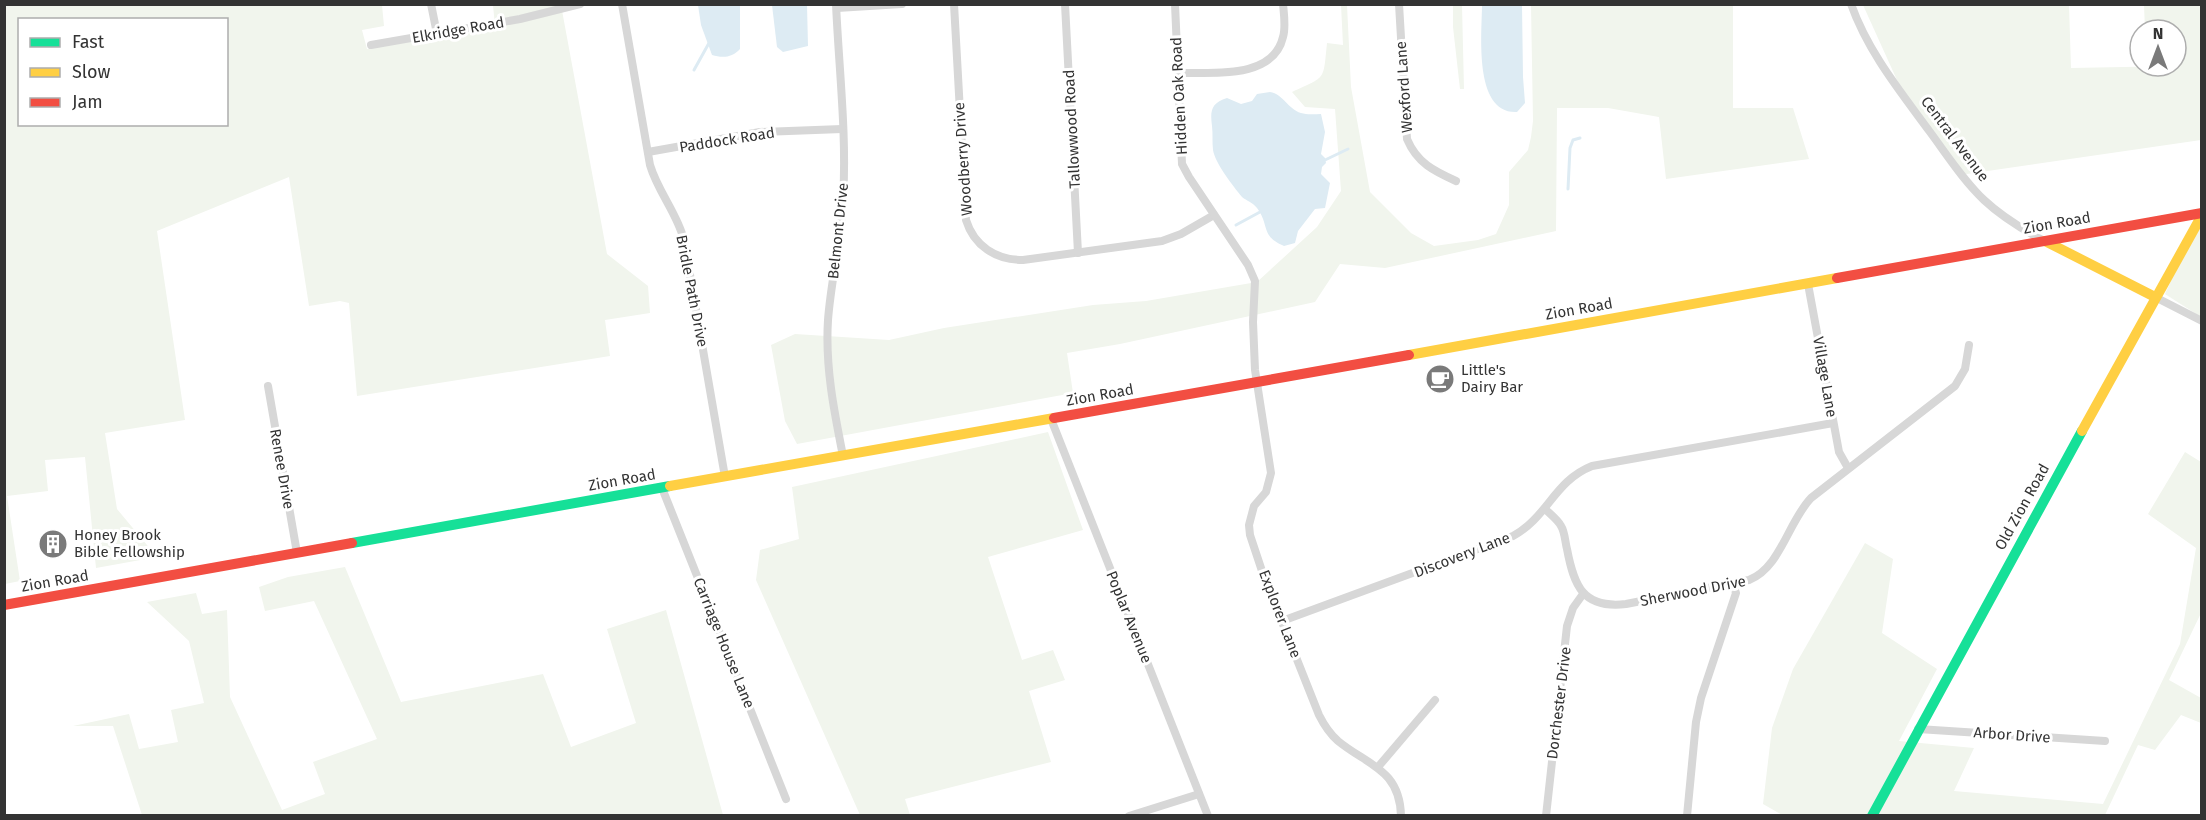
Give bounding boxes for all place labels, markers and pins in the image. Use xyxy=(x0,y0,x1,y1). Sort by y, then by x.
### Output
place label: Little's Dairy Bar xyxy=(1461,361,1523,396)
cafe icon: Little's Dairy Bar xyxy=(1424,363,1456,395)
place label: Honey Brook Bible Fellowship xyxy=(74,526,185,561)
building icon: Honey Brook Bible Fellowship xyxy=(37,528,69,560)

